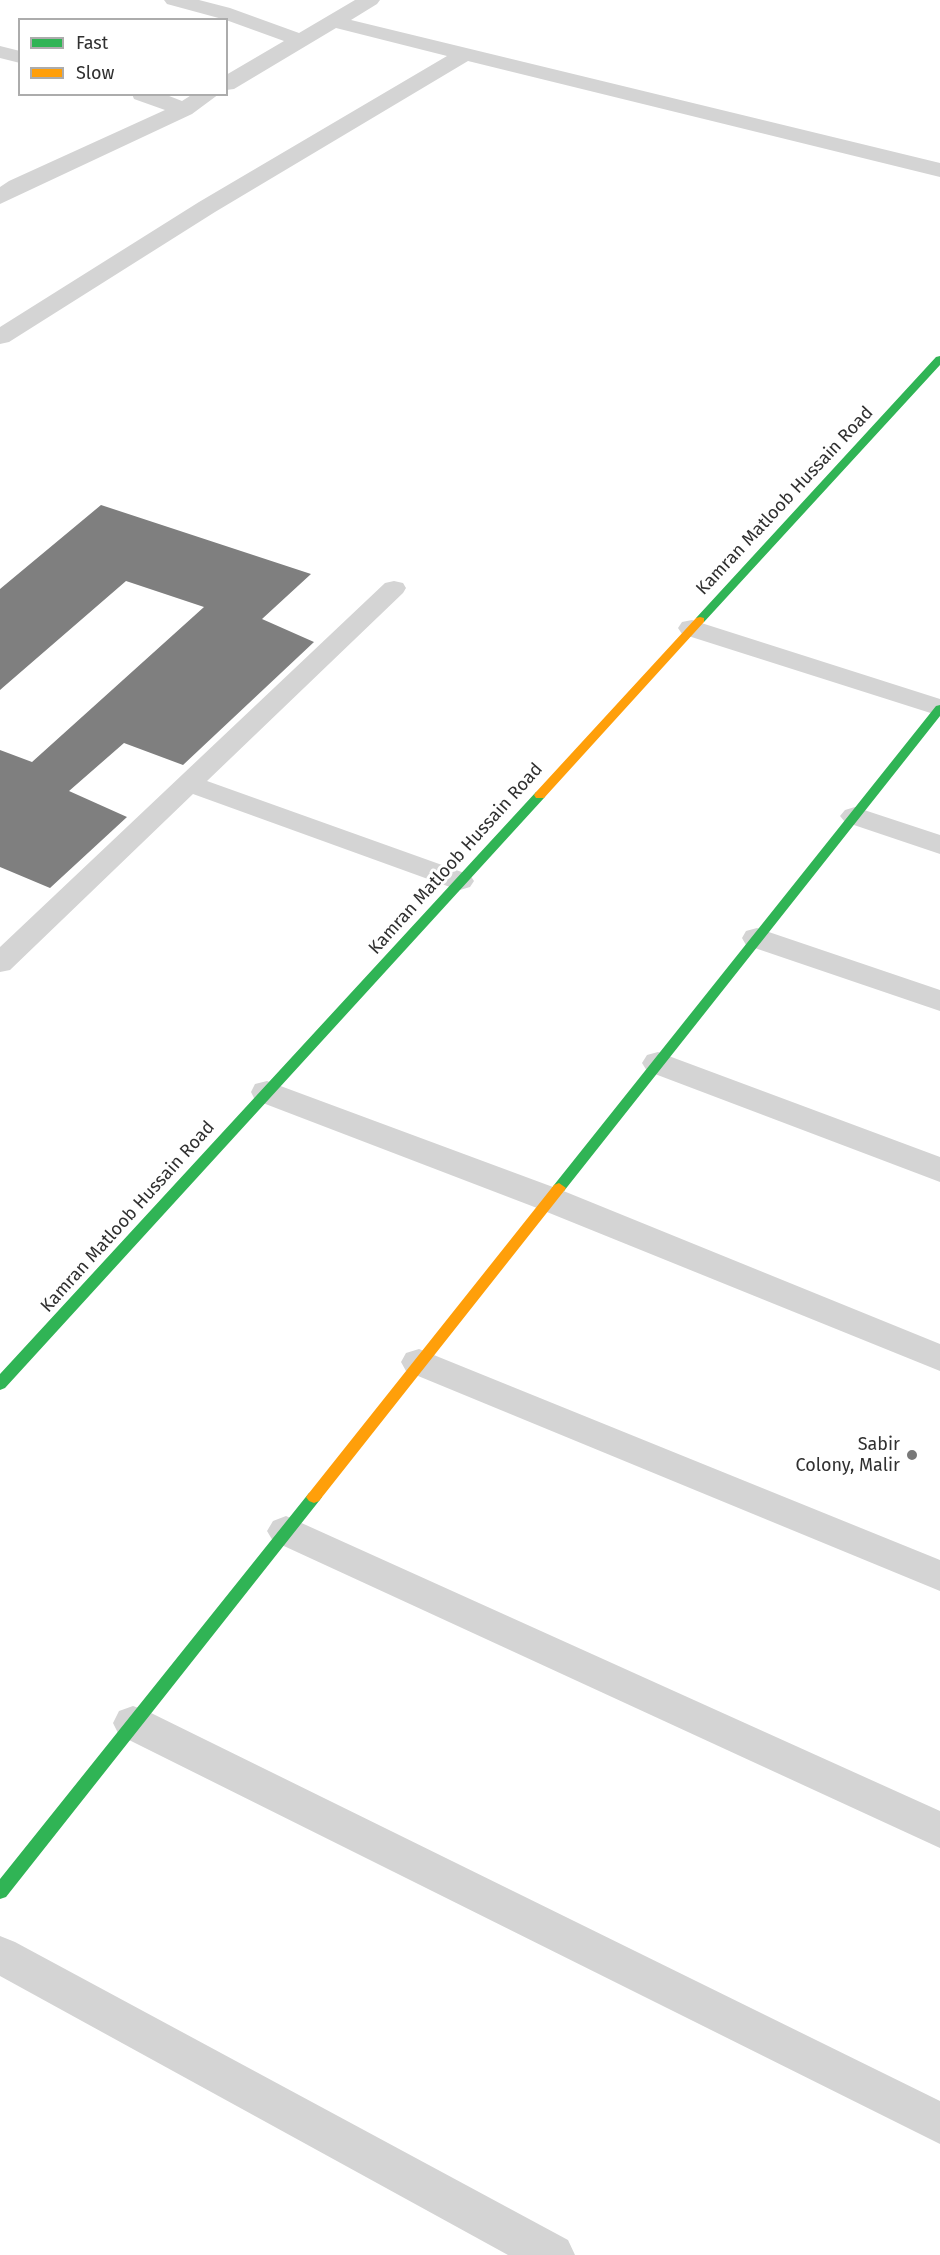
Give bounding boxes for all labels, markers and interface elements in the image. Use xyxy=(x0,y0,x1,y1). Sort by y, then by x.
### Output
legend xyxy=(18,18,228,96)
text: Fast xyxy=(76,32,108,54)
text: Slow xyxy=(76,62,114,84)
street label: Kamran Matloob Hussain Road xyxy=(692,402,878,600)
street label: Kamran Matloob Hussain Road xyxy=(364,759,548,959)
street label: Kamran Matloob Hussain Road xyxy=(36,1117,220,1317)
place label: Sabir Colony, Malir xyxy=(796,1434,900,1476)
marker: Sabir Colony, Malir xyxy=(905,1448,919,1462)

